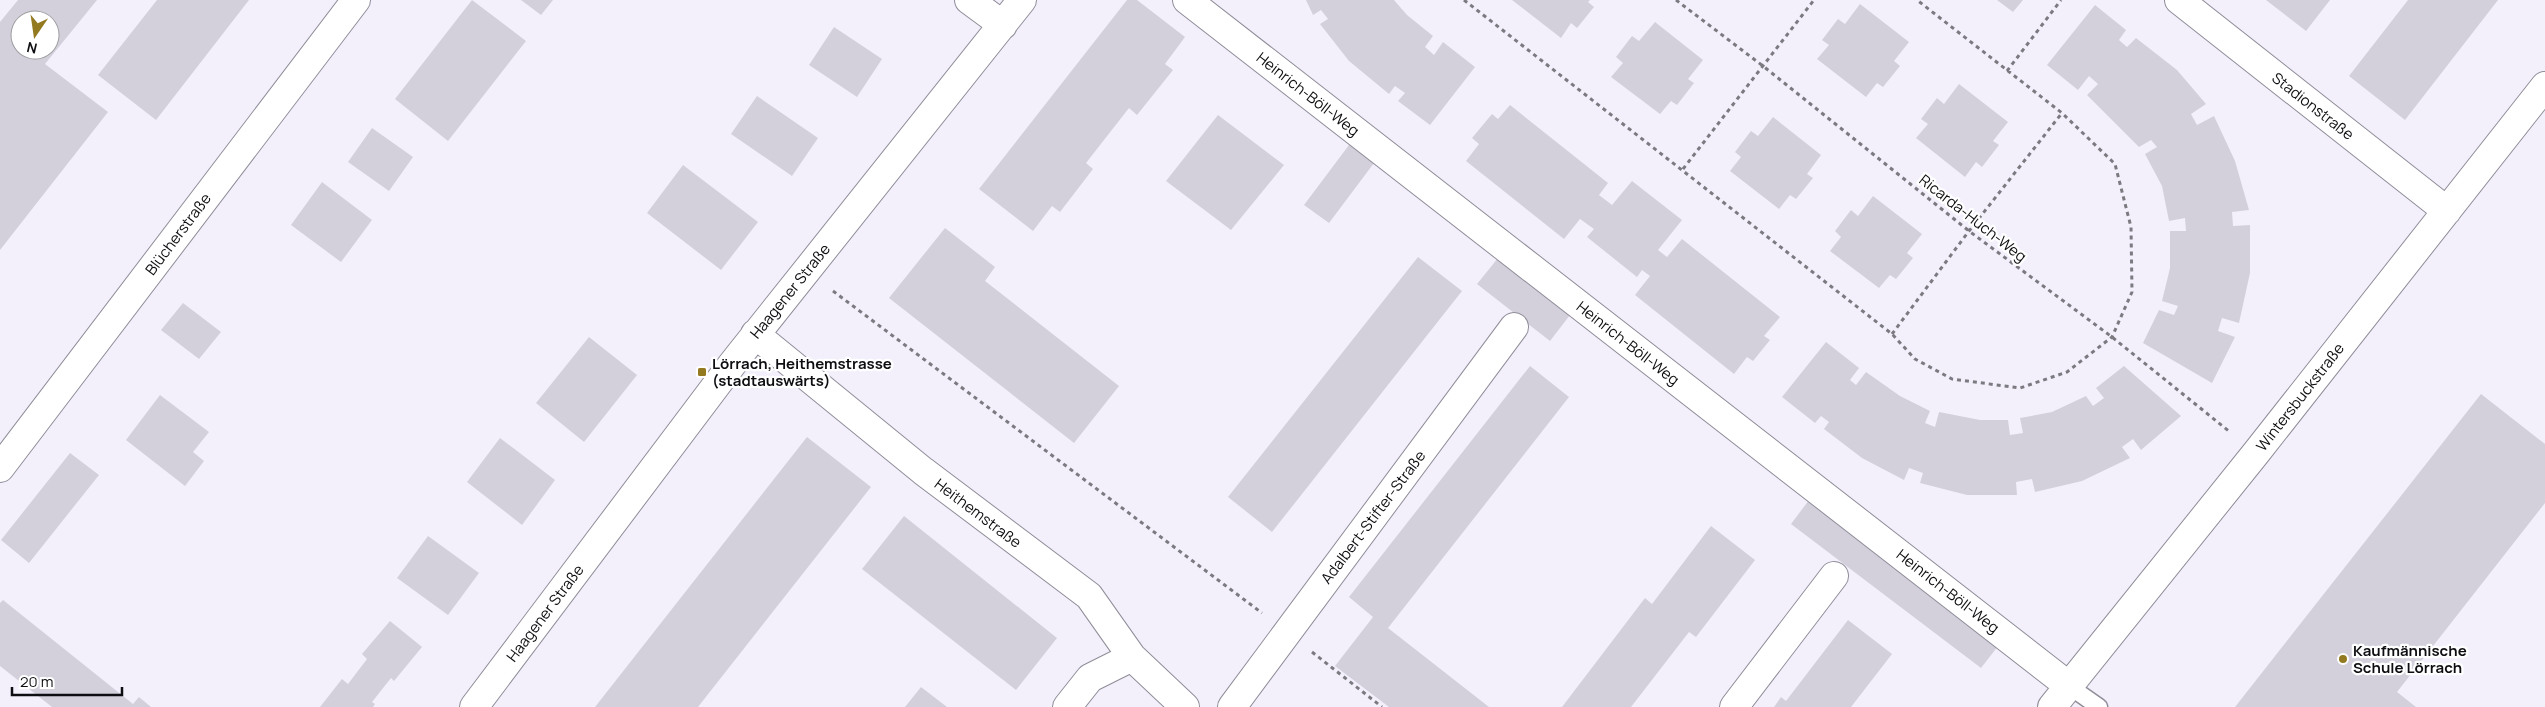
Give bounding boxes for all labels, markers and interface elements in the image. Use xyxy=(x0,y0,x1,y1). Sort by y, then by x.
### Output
north arrow xyxy=(10,10,60,60)
text: N xyxy=(25,38,39,59)
street label: Heinrich-Böll-Weg xyxy=(1252,47,1364,141)
street label: Stadionstraße xyxy=(2268,67,2359,145)
street label: Ricarda-Huch-Weg xyxy=(1915,169,2031,267)
street label: Blücherstraße xyxy=(140,188,216,279)
street label: Haagener Straße xyxy=(745,239,835,343)
street label: Heinrich-Böll-Weg xyxy=(1572,296,1684,390)
street label: Wintersbuckstraße xyxy=(2251,338,2349,455)
place label: Lörrach, Heithemstrasse (stadtauswärts) xyxy=(712,353,892,391)
marker: Lörrach, Heithemstrasse (stadtauswärts) xyxy=(696,366,708,378)
street label: Adalbert-Stifter-Straße xyxy=(1316,446,1430,588)
street label: Heithemstraße xyxy=(930,473,1026,553)
street label: Heinrich-Böll-Weg xyxy=(1892,544,2004,638)
street label: Haagener Straße xyxy=(501,560,589,666)
place label: Kaufmännische Schule Lörrach xyxy=(2353,640,2467,678)
marker: Kaufmännische Schule Lörrach xyxy=(2337,653,2349,665)
scale bar xyxy=(12,664,122,696)
text: 20 m xyxy=(20,671,53,692)

